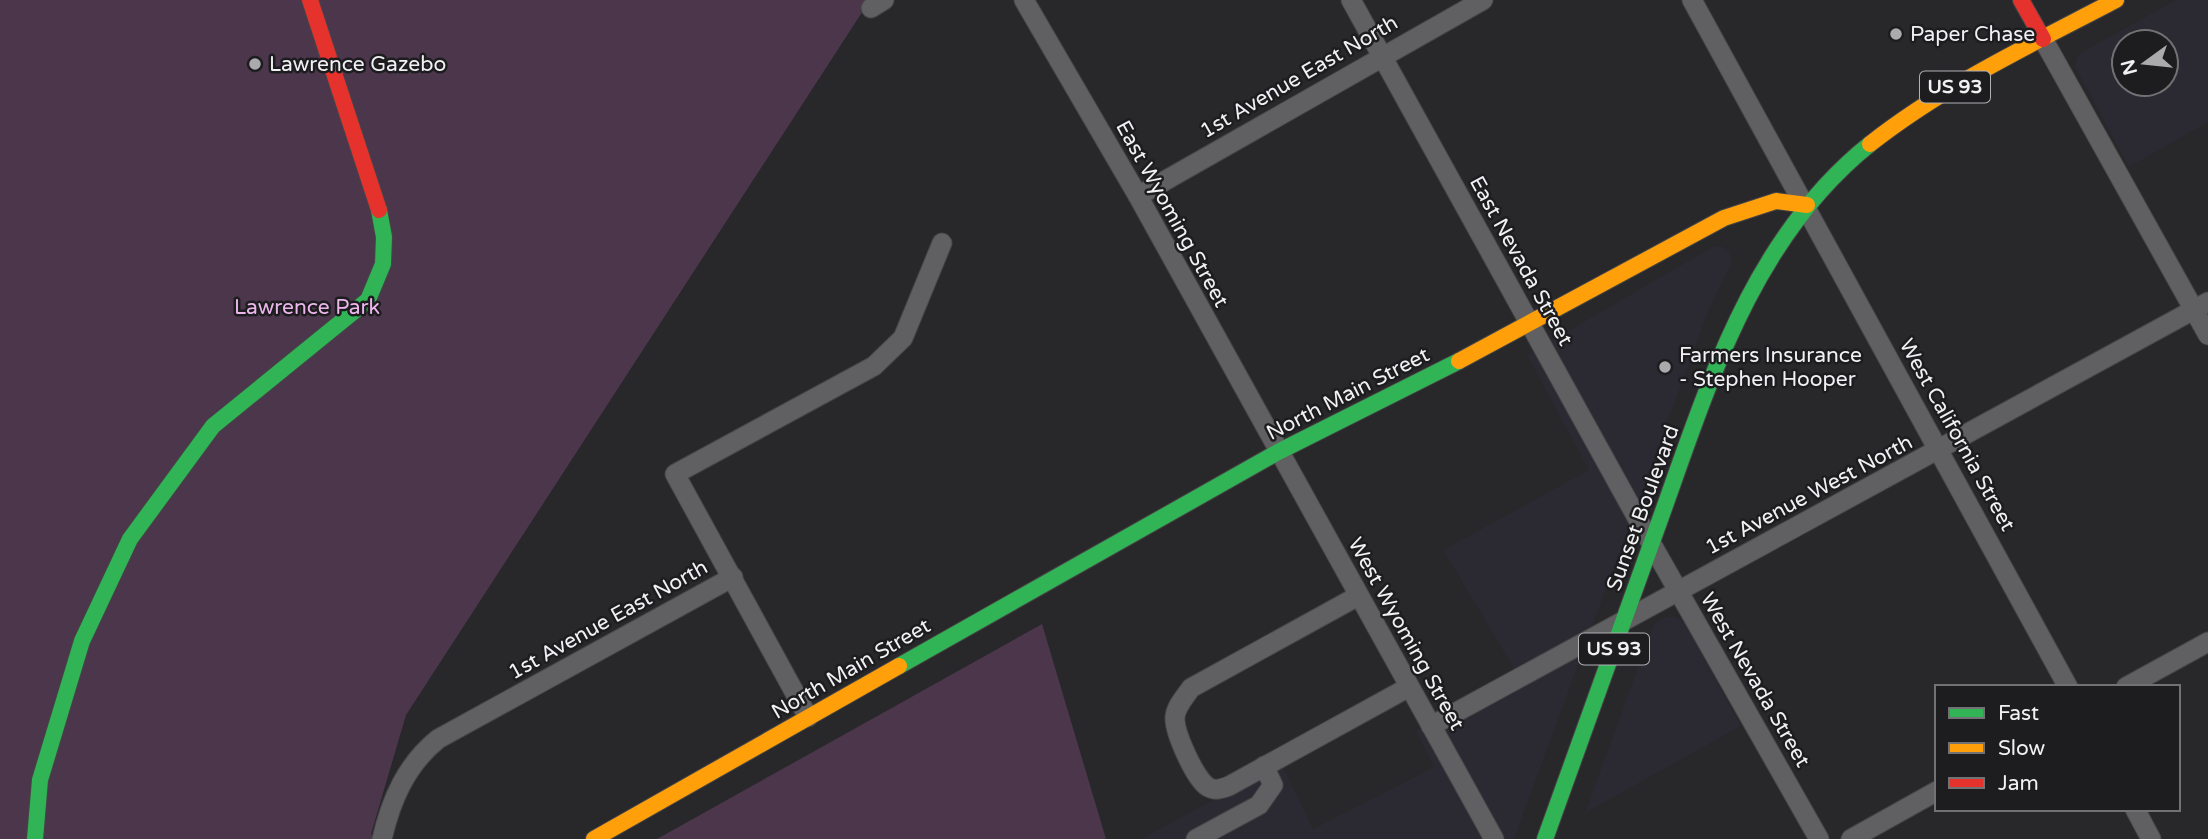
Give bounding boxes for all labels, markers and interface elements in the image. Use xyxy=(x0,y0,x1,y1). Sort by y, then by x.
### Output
street label: 1st Avenue East North xyxy=(1196,10,1402,144)
place label: Paper Chase xyxy=(1910,22,2035,47)
marker: Paper Chase xyxy=(1888,26,1904,42)
north arrow xyxy=(2110,28,2180,98)
place label: Lawrence Gazebo xyxy=(269,52,446,77)
marker: Lawrence Gazebo xyxy=(247,56,263,72)
text: N xyxy=(2117,57,2142,77)
road number: US 93 xyxy=(1920,72,1990,102)
street label: East Wyoming Street xyxy=(1110,116,1234,312)
street label: East Nevada Street xyxy=(1464,172,1578,350)
park label: Lawrence Park xyxy=(234,295,380,320)
street label: West California Street xyxy=(1894,334,2020,536)
street label: North Main Street xyxy=(1262,342,1434,446)
place label: Farmers Insurance - Stephen Hooper xyxy=(1679,343,1862,392)
marker: Farmers Insurance - Stephen Hooper xyxy=(1657,359,1673,375)
street label: Sunset Boulevard xyxy=(1601,422,1685,594)
street label: 1st Avenue West North xyxy=(1701,430,1917,560)
street label: West Wyoming Street xyxy=(1343,533,1469,735)
street label: 1st Avenue East North xyxy=(504,555,712,685)
street label: West Nevada Street xyxy=(1695,588,1815,772)
street label: North Main Street xyxy=(767,613,935,725)
road number: US 93 xyxy=(1579,634,1649,664)
legend xyxy=(1935,685,2180,811)
text: Fast xyxy=(1998,701,2039,726)
text: Slow xyxy=(1998,736,2046,761)
text: Jam xyxy=(1998,771,2039,796)

